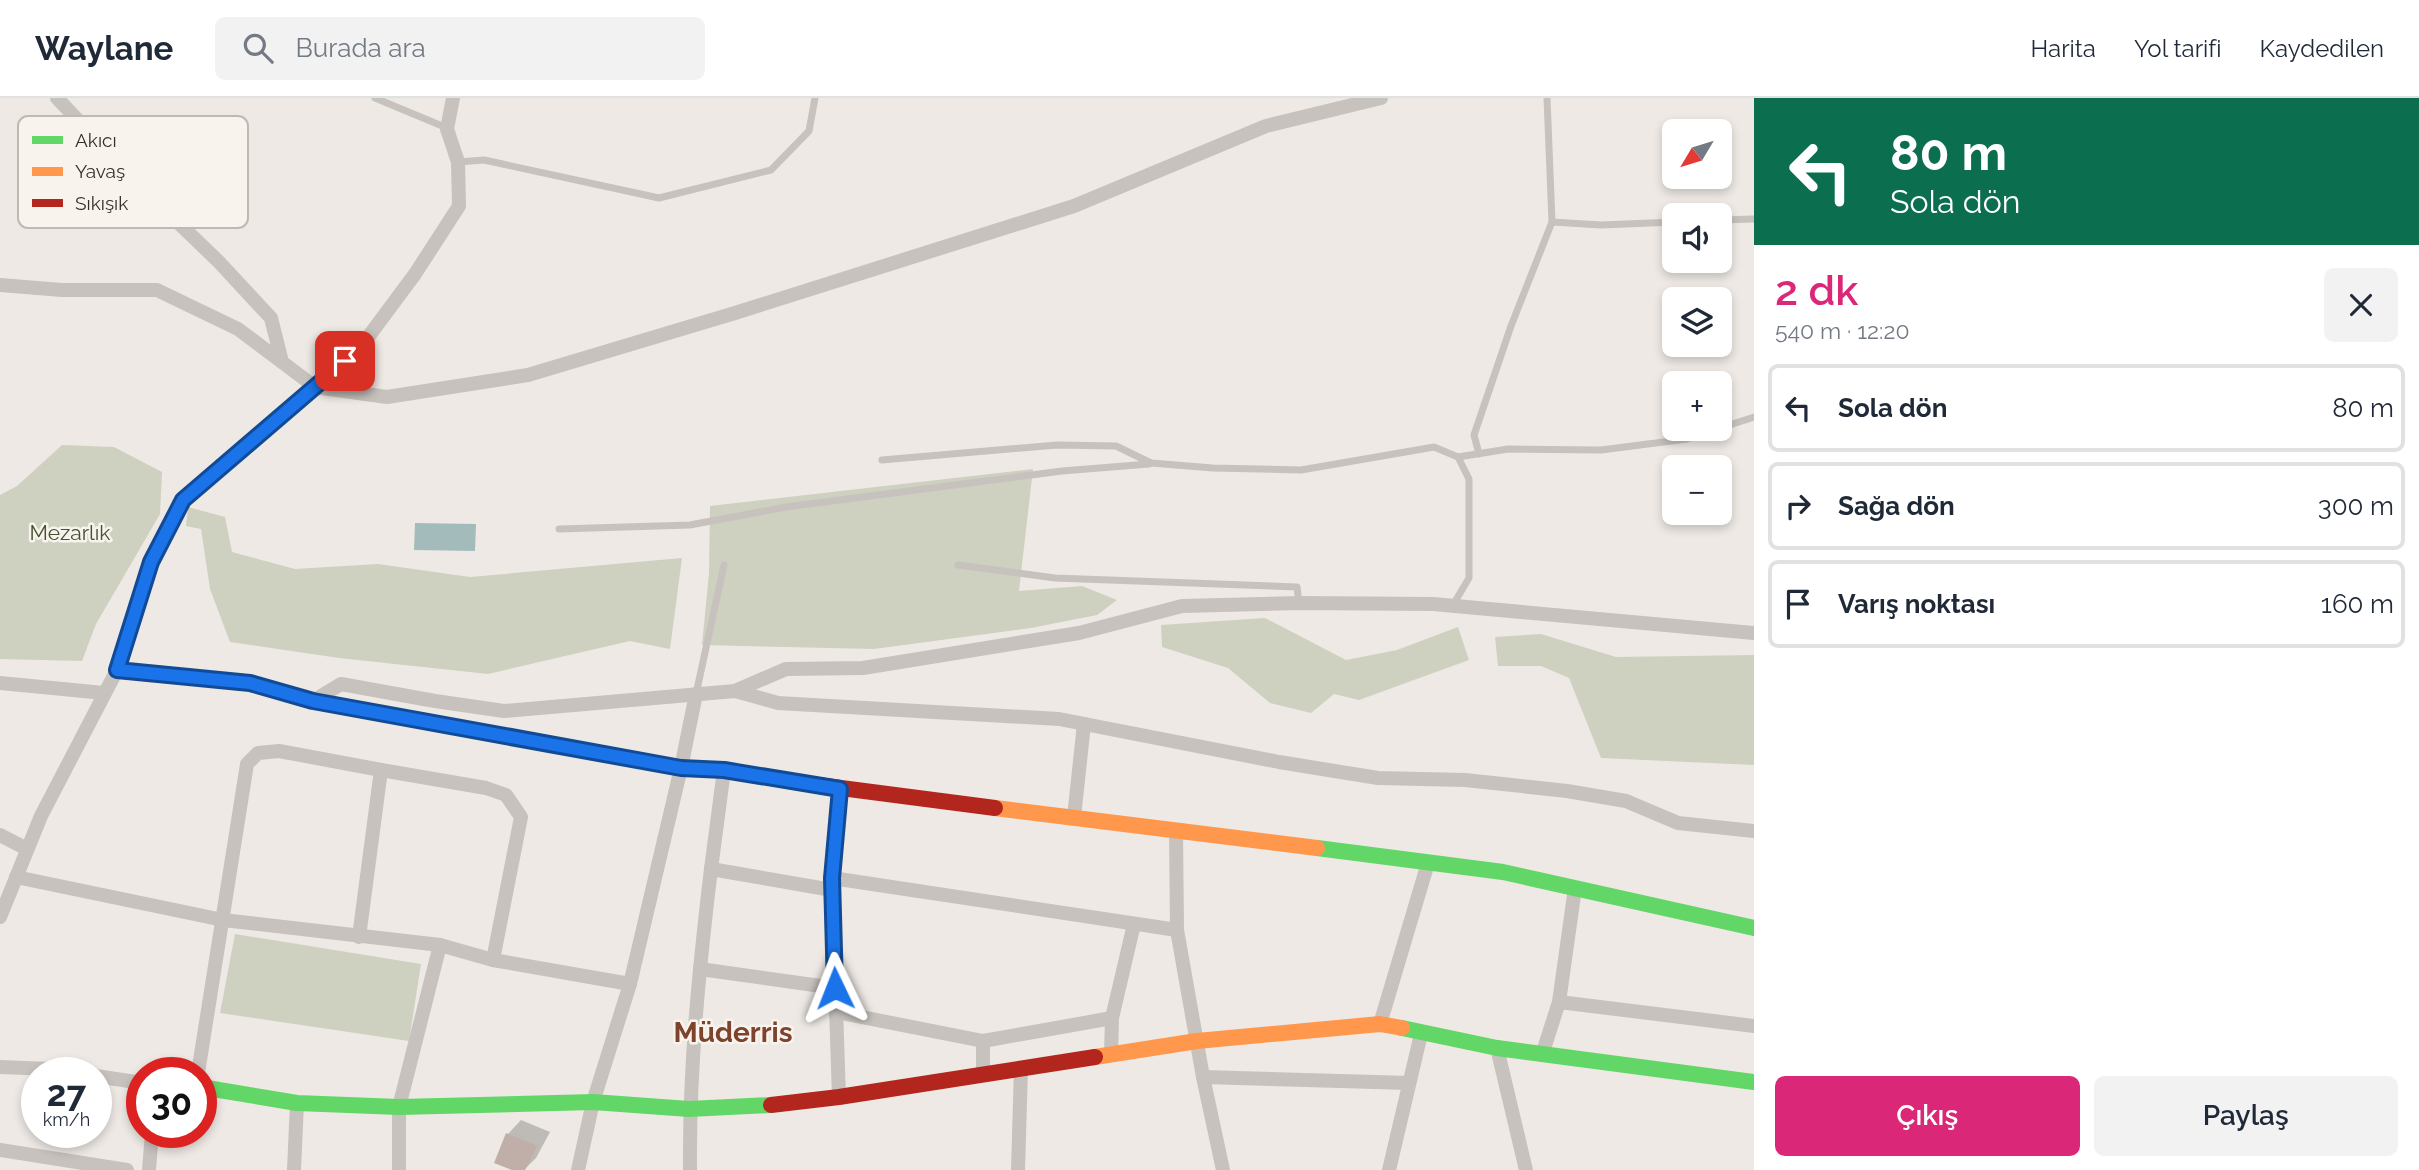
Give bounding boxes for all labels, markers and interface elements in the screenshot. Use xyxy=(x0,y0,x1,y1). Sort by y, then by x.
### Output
search box xyxy=(215,17,705,80)
text: Waylane xyxy=(35,29,173,68)
icon: search xyxy=(239,29,277,67)
text: Burada ara xyxy=(295,33,426,63)
text: Harita xyxy=(2030,34,2096,63)
text: Yol tarifi xyxy=(2134,34,2222,63)
text: Kaydedilen xyxy=(2260,34,2384,63)
legend xyxy=(18,116,248,228)
north arrow xyxy=(1662,119,1732,189)
map controls xyxy=(1662,119,1732,525)
text: 80 m xyxy=(1890,124,2007,181)
icon: left xyxy=(1775,126,1866,217)
text: Akıcı xyxy=(75,129,117,151)
text: Yavaş xyxy=(75,160,125,182)
text: Sola dön xyxy=(1890,183,2020,220)
text: Sıkışık xyxy=(75,192,128,214)
button: sound xyxy=(1662,203,1732,273)
text: 2 dk xyxy=(1775,266,1858,315)
button: close xyxy=(2324,268,2398,342)
button: layers xyxy=(1662,287,1732,357)
text: 540 m · 12:20 xyxy=(1775,317,1909,344)
pin xyxy=(315,331,375,391)
icon: arrive xyxy=(326,342,364,380)
button: + xyxy=(1662,371,1732,441)
icon: left xyxy=(1779,389,1817,427)
text: Sola dön xyxy=(1838,393,1947,423)
text: 80 m xyxy=(2332,393,2394,423)
button: − xyxy=(1662,455,1732,525)
icon: right xyxy=(1779,487,1817,525)
text: Sağa dön xyxy=(1838,491,1955,521)
text: 300 m xyxy=(2318,491,2394,521)
park label: Mezarlık xyxy=(30,520,111,545)
icon: arrive xyxy=(1779,585,1817,623)
text: Varış noktası xyxy=(1838,589,1995,619)
text: 160 m xyxy=(2321,589,2394,619)
position arrow xyxy=(798,951,872,1025)
district label: Müderris xyxy=(673,1016,793,1049)
speed limit sign: 30 xyxy=(126,1057,217,1148)
text: 27 xyxy=(47,1073,86,1114)
button: Çıkış xyxy=(1775,1076,2080,1156)
button: Paylaş xyxy=(2094,1076,2398,1156)
text: km/h xyxy=(43,1109,90,1130)

